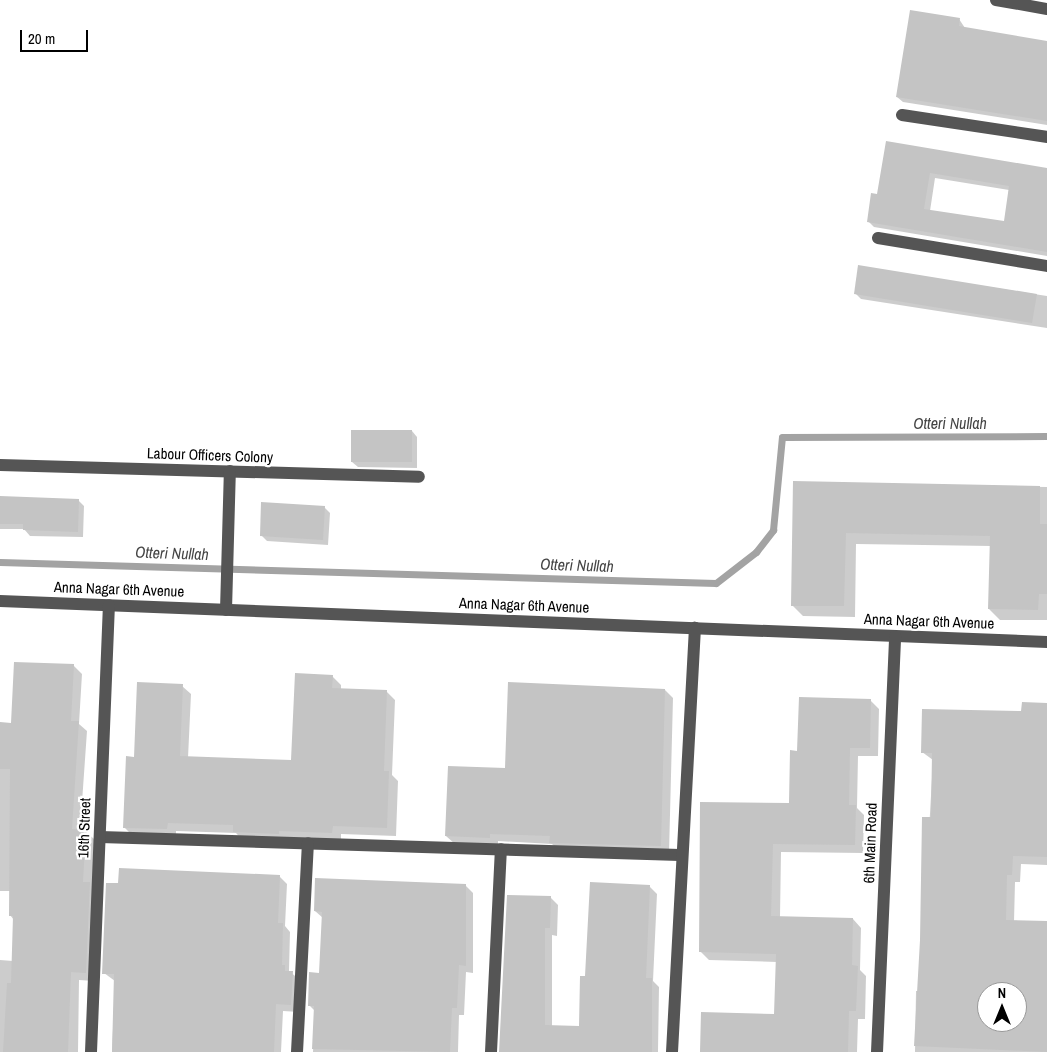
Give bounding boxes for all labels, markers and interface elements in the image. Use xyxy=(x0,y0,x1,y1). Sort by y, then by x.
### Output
scale bar xyxy=(22,20,90,52)
text: 20 m xyxy=(28,28,55,49)
water label: Otteri Nullah xyxy=(913,413,987,433)
street label: Labour Officers Colony xyxy=(147,444,273,466)
water label: Otteri Nullah xyxy=(135,542,209,564)
water label: Otteri Nullah xyxy=(540,554,614,576)
street label: Anna Nagar 6th Avenue xyxy=(53,578,185,600)
street label: Anna Nagar 6th Avenue xyxy=(458,594,590,616)
street label: Anna Nagar 6th Avenue xyxy=(863,610,995,632)
street label: 16th Street xyxy=(74,798,94,858)
street label: 6th Main Road xyxy=(860,802,880,884)
north arrow xyxy=(977,982,1027,1032)
text: N xyxy=(998,984,1006,1002)

